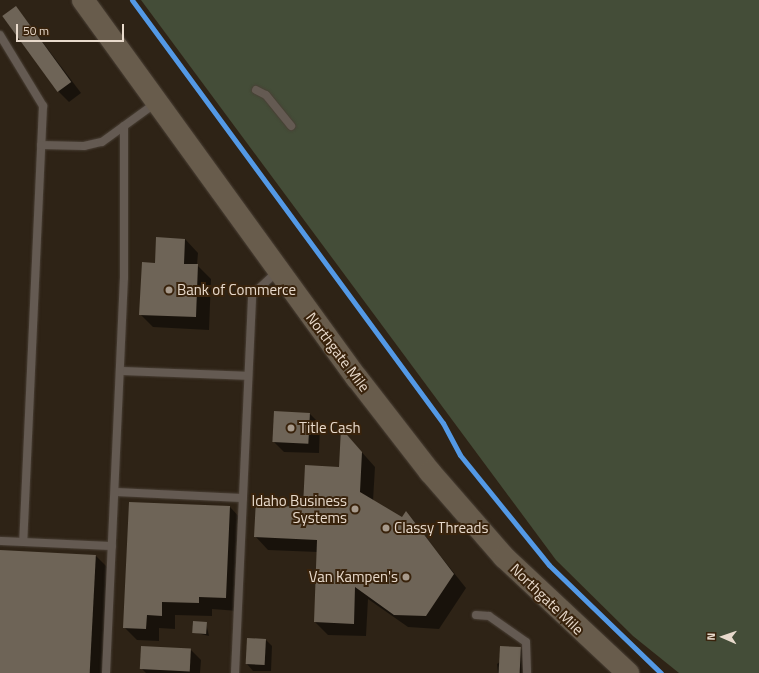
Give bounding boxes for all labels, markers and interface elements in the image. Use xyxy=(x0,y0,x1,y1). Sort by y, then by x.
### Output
scale bar xyxy=(18,16,126,42)
text: 50 m xyxy=(23,21,49,40)
place label: Bank of Commerce xyxy=(177,281,296,299)
marker: Bank of Commerce xyxy=(164,285,174,295)
street label: Northgate Mile xyxy=(302,309,374,395)
place label: Title Cash xyxy=(299,419,360,437)
marker: Title Cash xyxy=(286,423,296,433)
place label: Idaho Business Systems xyxy=(252,491,347,526)
marker: Idaho Business Systems xyxy=(350,504,360,514)
place label: Classy Threads xyxy=(394,519,488,537)
marker: Classy Threads xyxy=(381,523,391,533)
street label: Northgate Mile xyxy=(507,560,587,638)
place label: Van Kampen's xyxy=(309,568,398,586)
marker: Van Kampen's xyxy=(401,572,411,582)
north arrow xyxy=(703,617,743,657)
text: N xyxy=(703,632,719,641)

